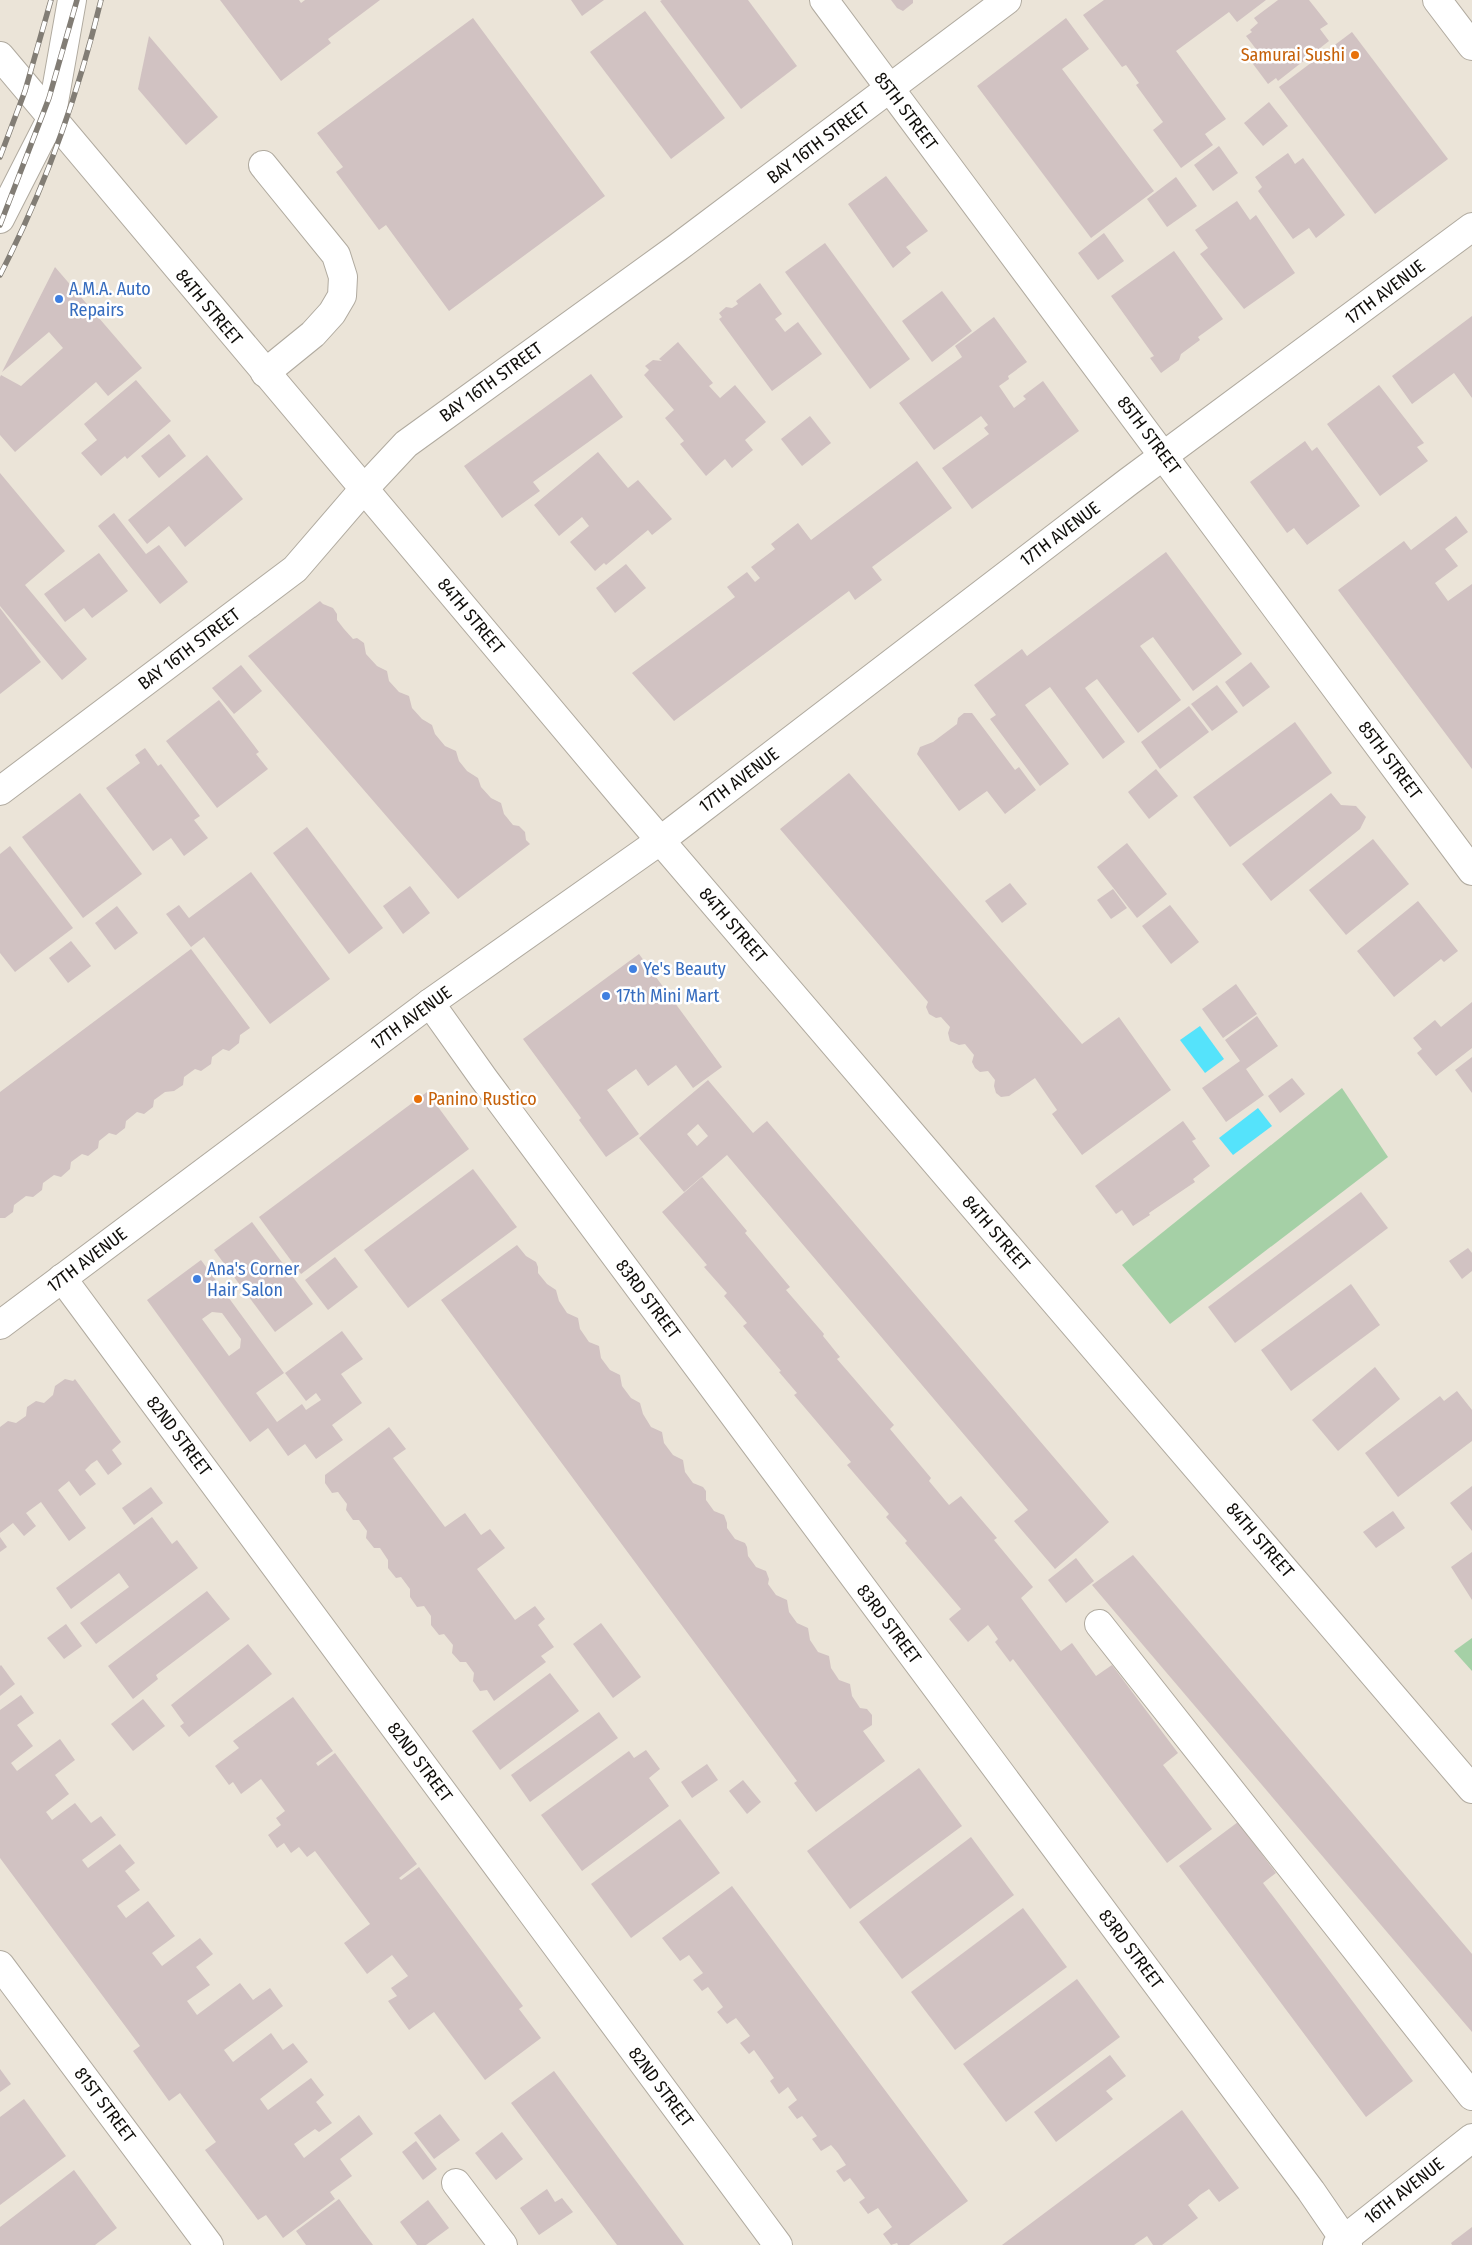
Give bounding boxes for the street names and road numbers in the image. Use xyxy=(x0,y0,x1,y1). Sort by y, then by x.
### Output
street label: 85TH STREET xyxy=(870,68,943,155)
street label: BAY 16TH STREET xyxy=(763,97,874,188)
street label: 17TH AVENUE xyxy=(1341,255,1429,329)
street label: 84TH STREET xyxy=(171,265,247,350)
street label: BAY 16TH STREET xyxy=(435,337,547,427)
street label: 85TH STREET xyxy=(1113,392,1186,479)
street label: 17TH AVENUE xyxy=(1016,497,1104,571)
street label: 84TH STREET xyxy=(433,574,509,659)
street label: BAY 16TH STREET xyxy=(134,603,245,694)
street label: 85TH STREET xyxy=(1354,717,1427,804)
street label: 17TH AVENUE xyxy=(695,743,783,817)
street label: 84TH STREET xyxy=(694,883,772,967)
street label: 17TH AVENUE xyxy=(366,981,456,1055)
street label: 84TH STREET xyxy=(957,1191,1035,1275)
street label: 17TH AVENUE xyxy=(43,1223,131,1297)
street label: 83RD STREET xyxy=(611,1255,685,1343)
street label: 82ND STREET xyxy=(142,1392,217,1481)
street label: 84TH STREET xyxy=(1221,1498,1299,1582)
street label: 83RD STREET xyxy=(852,1580,926,1668)
street label: 82ND STREET xyxy=(383,1718,458,1807)
street label: 83RD STREET xyxy=(1094,1905,1168,1993)
street label: 82ND STREET xyxy=(624,2043,699,2132)
street label: 81ST STREET xyxy=(70,2063,141,2148)
street label: 16TH AVENUE xyxy=(1360,2153,1448,2229)

